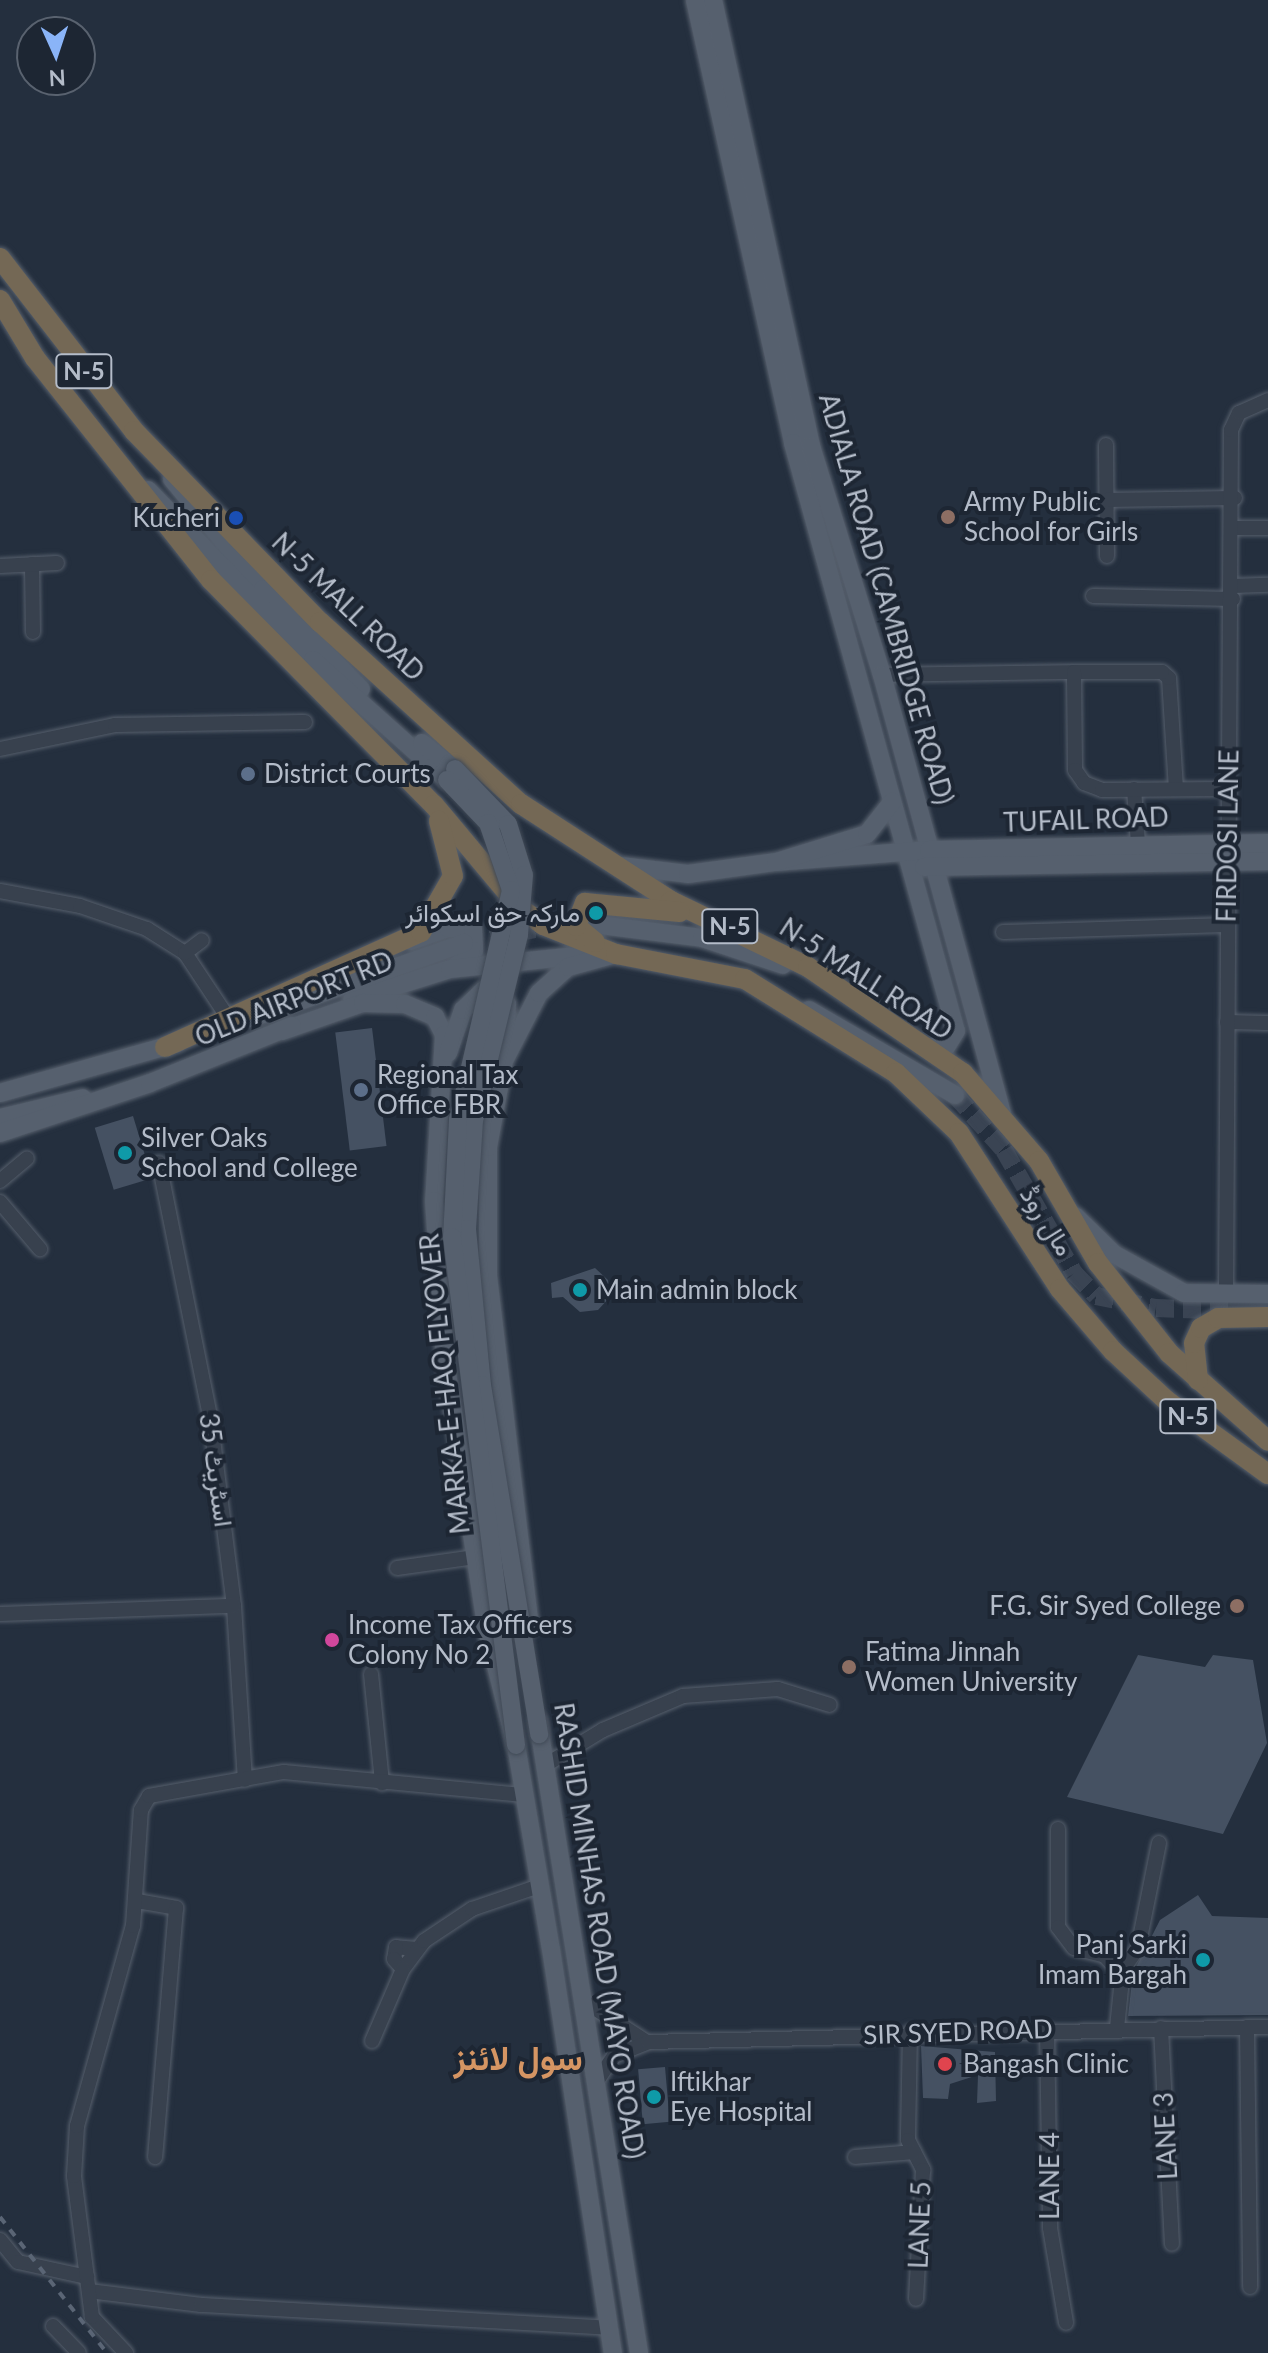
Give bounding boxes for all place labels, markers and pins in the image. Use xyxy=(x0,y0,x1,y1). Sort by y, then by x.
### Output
place label: Army Public School for Girls xyxy=(964,486,1139,548)
place label: Kucheri xyxy=(133,502,220,534)
marker: Army Public School for Girls xyxy=(939,508,957,526)
marker: Kucheri xyxy=(227,509,245,527)
place label: District Courts xyxy=(264,758,431,790)
marker: District Courts xyxy=(239,765,257,783)
place label: مارکہ حق اسکوائر xyxy=(405,897,580,929)
marker: مارکہ حق اسکوائر xyxy=(587,904,605,922)
place label: Regional Tax Office FBR xyxy=(377,1059,519,1120)
marker: Regional Tax Office FBR xyxy=(352,1081,370,1099)
place label: Silver Oaks School and College xyxy=(141,1122,358,1184)
marker: Silver Oaks School and College xyxy=(116,1144,134,1162)
place label: Main admin block xyxy=(596,1274,797,1306)
marker: Main admin block xyxy=(571,1281,589,1299)
place label: F.G. Sir Syed College xyxy=(989,1590,1221,1622)
marker: F.G. Sir Syed College xyxy=(1228,1597,1246,1615)
place label: Income Tax Officers Colony No 2 xyxy=(348,1609,574,1670)
marker: Income Tax Officers Colony No 2 xyxy=(323,1631,341,1649)
place label: Fatima Jinnah Women University xyxy=(865,1636,1077,1698)
marker: Fatima Jinnah Women University xyxy=(840,1658,858,1676)
place label: Panj Sarki Imam Bargah xyxy=(1038,1929,1187,1990)
marker: Panj Sarki Imam Bargah xyxy=(1194,1951,1212,1969)
place label: Bangash Clinic xyxy=(963,2048,1129,2080)
marker: Bangash Clinic xyxy=(934,2053,956,2075)
place label: Iftikhar Eye Hospital xyxy=(670,2066,813,2128)
marker: Iftikhar Eye Hospital xyxy=(645,2088,663,2106)

